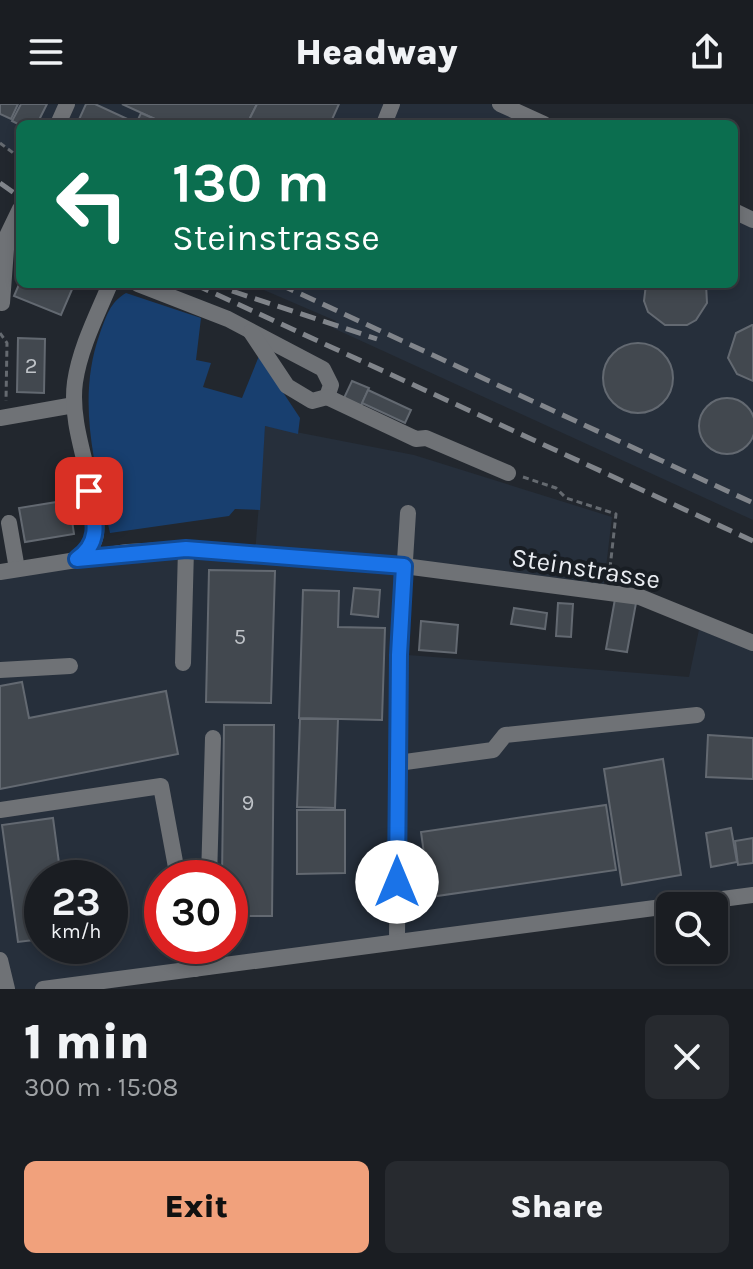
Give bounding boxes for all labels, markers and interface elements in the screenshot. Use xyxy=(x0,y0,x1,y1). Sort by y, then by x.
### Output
icon: menu xyxy=(24,30,68,74)
icon: share xyxy=(685,30,729,74)
text: Headway xyxy=(295,31,458,73)
text: 130 m xyxy=(172,150,330,215)
icon: left xyxy=(40,152,144,256)
text: Steinstrasse xyxy=(172,217,380,259)
house number: 2 xyxy=(25,353,37,379)
pin xyxy=(55,457,123,525)
icon: arrive xyxy=(67,469,111,513)
street label: Steinstrasse xyxy=(509,541,662,596)
house number: 5 xyxy=(234,624,246,650)
house number: 9 xyxy=(242,790,254,816)
position arrow xyxy=(355,840,439,924)
speed limit sign: 30 xyxy=(144,860,248,964)
text: 23 xyxy=(51,878,101,925)
map controls xyxy=(656,892,728,964)
button: search xyxy=(656,892,728,964)
text: km/h xyxy=(51,920,101,943)
text: 1 min xyxy=(24,1014,150,1070)
button: close xyxy=(645,1015,729,1099)
text: 300 m · 15:08 xyxy=(24,1072,178,1103)
button: Exit xyxy=(24,1161,369,1253)
button: Share xyxy=(385,1161,729,1253)

